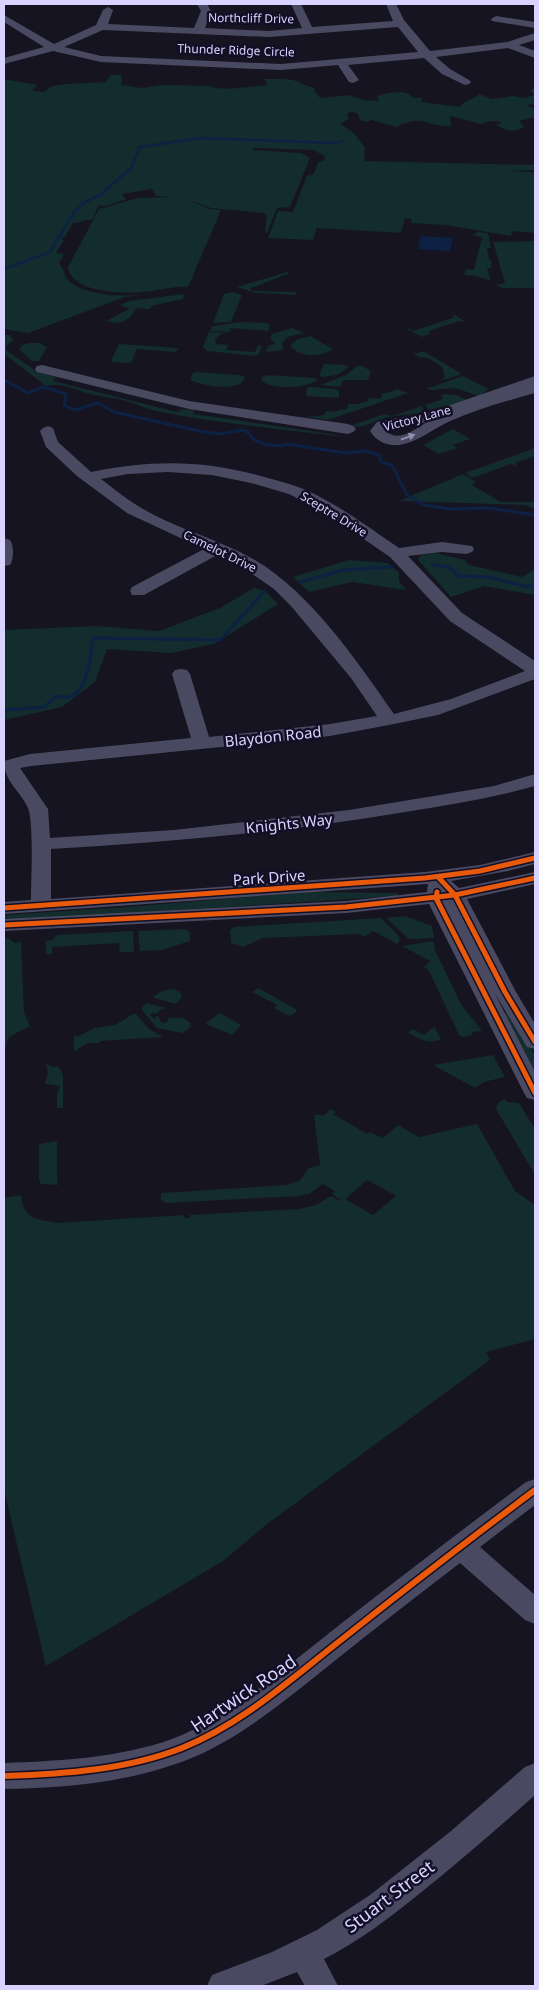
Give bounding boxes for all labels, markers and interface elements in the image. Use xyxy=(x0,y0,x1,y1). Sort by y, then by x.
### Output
street label: Northcliff Drive xyxy=(208,9,294,27)
street label: Thunder Ridge Circle xyxy=(177,39,295,61)
street label: Victory Lane xyxy=(381,401,453,435)
one-way arrow xyxy=(400,433,415,440)
street label: Sceptre Drive xyxy=(297,487,371,541)
street label: Camelot Drive xyxy=(180,526,260,576)
street label: Blaydon Road xyxy=(224,721,322,751)
street label: Knights Way xyxy=(245,808,334,837)
street label: Park Drive xyxy=(232,864,306,890)
street label: Hartwick Road xyxy=(186,1649,300,1737)
street label: Stuart Street xyxy=(339,1854,439,1938)

